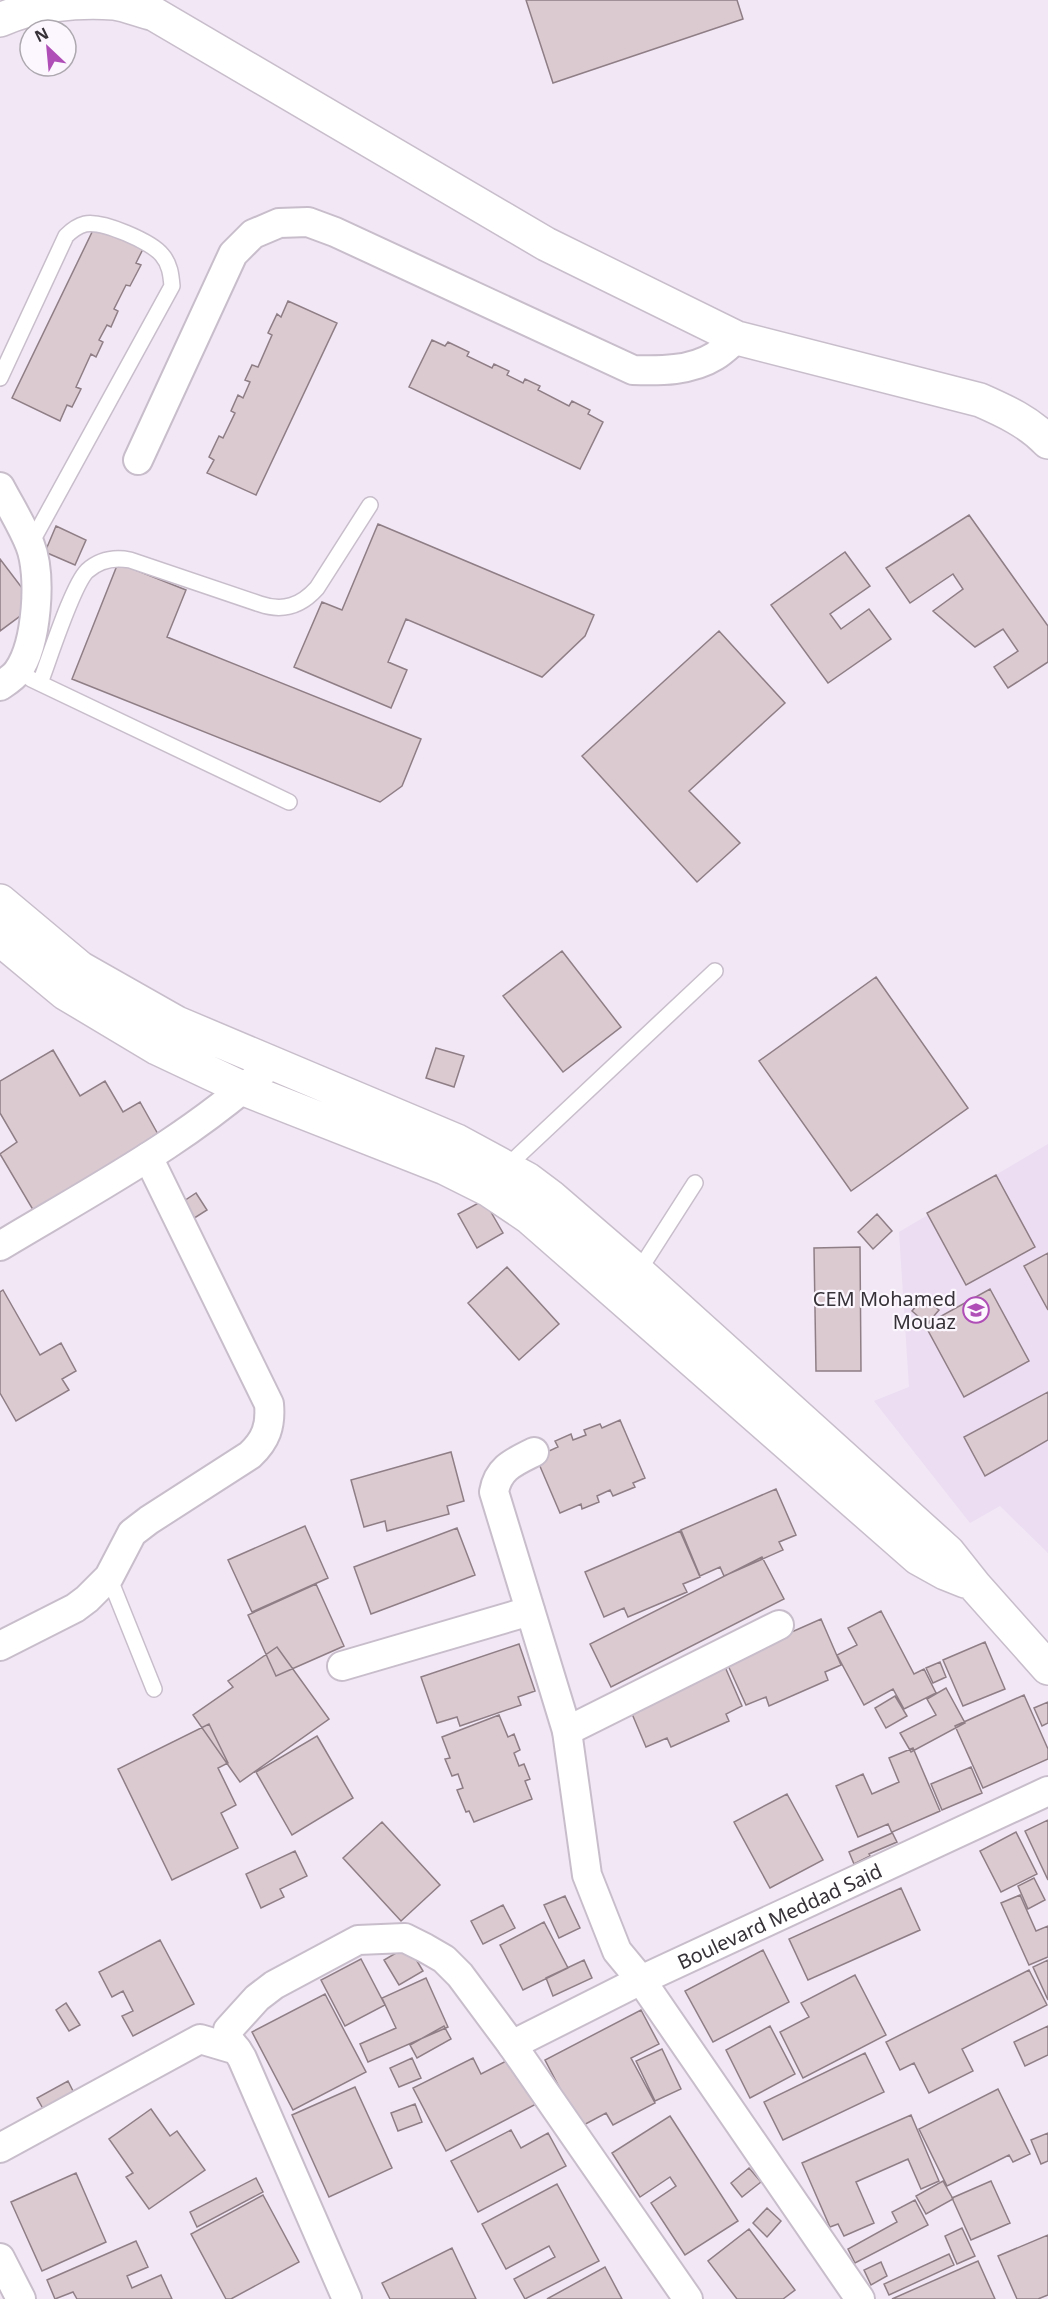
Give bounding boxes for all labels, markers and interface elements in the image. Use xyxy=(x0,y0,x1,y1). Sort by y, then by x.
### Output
north arrow xyxy=(18,18,78,78)
text: N xyxy=(31,22,52,47)
place label: CEM Mohamed Mouaz xyxy=(813,1285,956,1335)
school or university icon: CEM Mohamed Mouaz xyxy=(961,1295,991,1325)
street label: Boulevard Meddad Said xyxy=(673,1857,886,1975)

